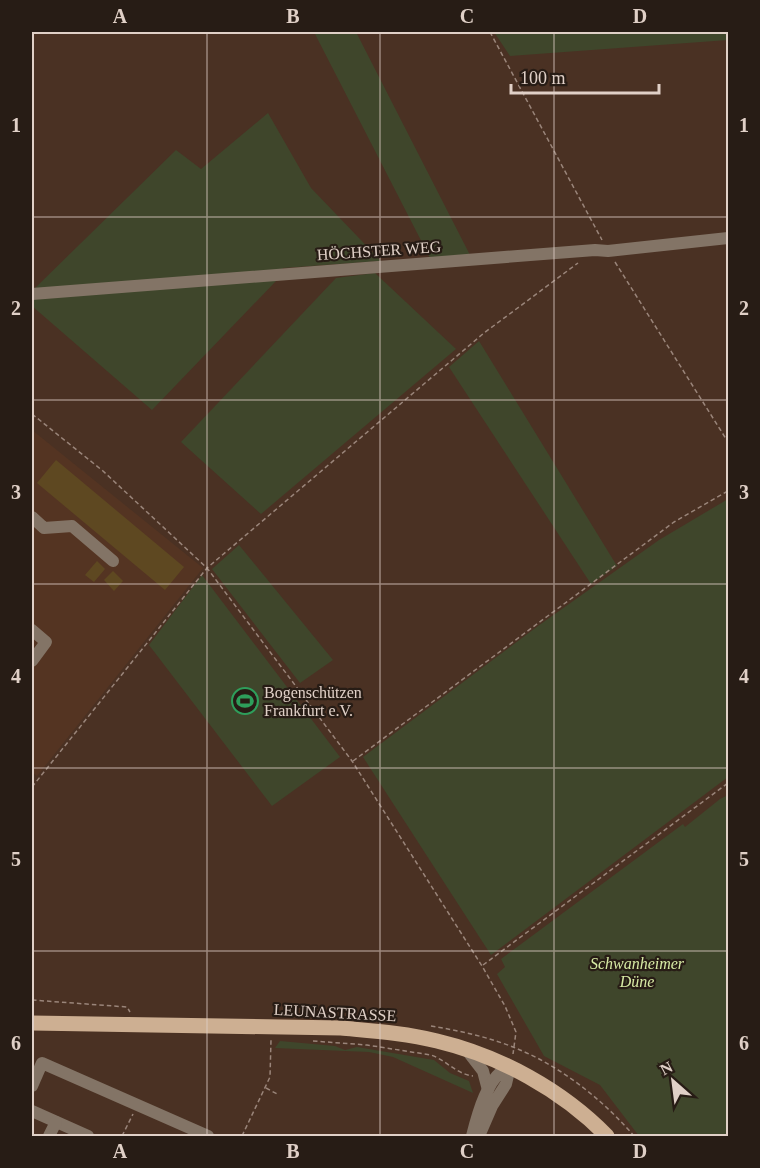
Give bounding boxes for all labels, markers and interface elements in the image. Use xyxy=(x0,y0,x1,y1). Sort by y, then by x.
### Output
text: A xyxy=(113,5,128,27)
text: B xyxy=(286,5,300,27)
text: C xyxy=(460,5,474,27)
text: D xyxy=(633,5,647,27)
scale bar xyxy=(511,57,660,95)
text: 100 m xyxy=(520,68,566,88)
text: 1 xyxy=(11,114,21,136)
text: 1 xyxy=(739,114,749,136)
street label: HÖCHSTER WEG xyxy=(316,238,442,263)
text: 2 xyxy=(11,297,21,319)
text: 2 xyxy=(739,297,749,319)
text: 3 xyxy=(11,481,21,503)
text: 3 xyxy=(739,481,749,503)
text: 4 xyxy=(11,665,21,687)
text: 4 xyxy=(739,665,749,687)
place label: Bogenschützen Frankfurt e.V. xyxy=(264,684,362,719)
sports icon: Bogenschützen Frankfurt e.V. xyxy=(230,686,260,716)
text: 5 xyxy=(11,848,21,870)
text: 5 xyxy=(739,848,749,870)
park label: Schwanheimer Düne xyxy=(590,955,685,990)
street label: LEUNASTRASSE xyxy=(273,1001,397,1024)
text: 6 xyxy=(11,1032,21,1054)
text: 6 xyxy=(739,1032,749,1054)
north arrow xyxy=(643,1051,703,1111)
text: N xyxy=(657,1058,676,1078)
text: A xyxy=(113,1140,128,1162)
text: B xyxy=(286,1140,300,1162)
text: C xyxy=(460,1140,474,1162)
text: D xyxy=(633,1140,647,1162)

